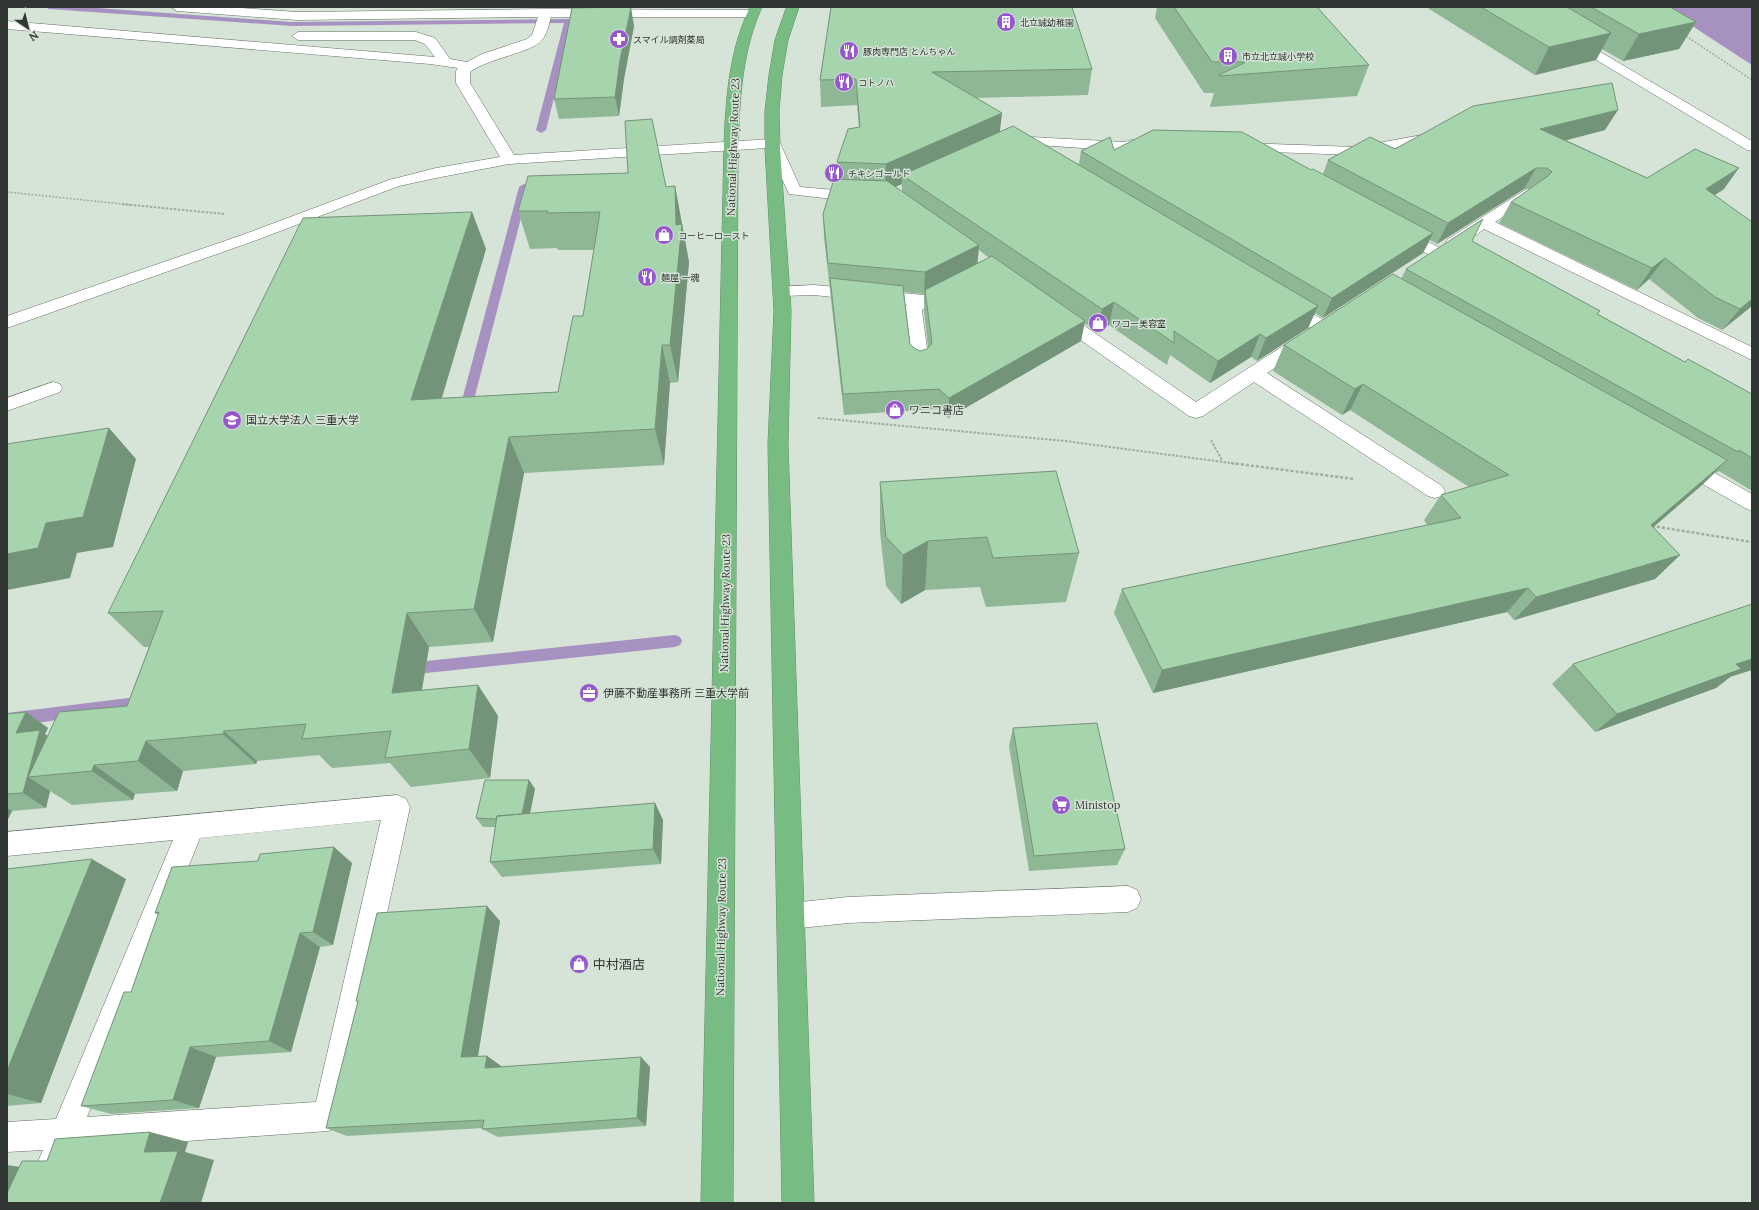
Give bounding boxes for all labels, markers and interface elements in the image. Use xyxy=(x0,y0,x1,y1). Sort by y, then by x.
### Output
north arrow xyxy=(8,8,48,48)
building icon: 北立誠幼稚園 xyxy=(995,11,1017,33)
place label: 北立誠幼稚園 xyxy=(1020,17,1074,28)
text: N xyxy=(26,28,41,45)
pharmacy icon: スマイル調剤薬局 xyxy=(608,28,630,50)
place label: スマイル調剤薬局 xyxy=(633,34,705,45)
restaurant icon: 豚肉専門店 とんちゃん xyxy=(838,40,860,62)
building icon: 市立北立誠小学校 xyxy=(1217,45,1239,67)
place label: 豚肉専門店 とんちゃん xyxy=(863,46,955,57)
place label: 市立北立誠小学校 xyxy=(1242,51,1314,62)
restaurant icon: コトノハ xyxy=(833,71,855,93)
place label: コトノハ xyxy=(858,77,894,88)
street label: National Highway Route 23 xyxy=(724,78,742,216)
restaurant icon: チキンゴールド xyxy=(823,162,845,184)
place label: チキンゴールド xyxy=(848,168,911,179)
shop icon: コーヒーロースト xyxy=(653,224,675,246)
place label: コーヒーロースト xyxy=(678,230,750,241)
restaurant icon: 麺屋 一魂 xyxy=(636,266,658,288)
place label: 麺屋 一魂 xyxy=(661,272,700,283)
shop icon: ワコー美容室 xyxy=(1087,312,1109,334)
place label: ワコー美容室 xyxy=(1112,318,1166,329)
shop icon: ワニコ書店 xyxy=(884,399,906,421)
place label: ワニコ書店 xyxy=(909,403,964,417)
school or university icon: 国立大学法人 三重大学 xyxy=(221,409,243,431)
place label: 国立大学法人 三重大学 xyxy=(246,413,359,427)
street label: National Highway Route 23 xyxy=(717,534,733,672)
office icon: 伊藤不動産事務所 三重大学前 xyxy=(578,682,600,704)
place label: 伊藤不動産事務所 三重大学前 xyxy=(603,686,749,700)
supermarket icon: Ministop xyxy=(1050,794,1072,816)
place label: Ministop xyxy=(1075,798,1121,812)
street label: National Highway Route 23 xyxy=(713,858,729,996)
shop icon: 中村酒店 xyxy=(568,953,590,975)
place label: 中村酒店 xyxy=(593,956,645,973)

